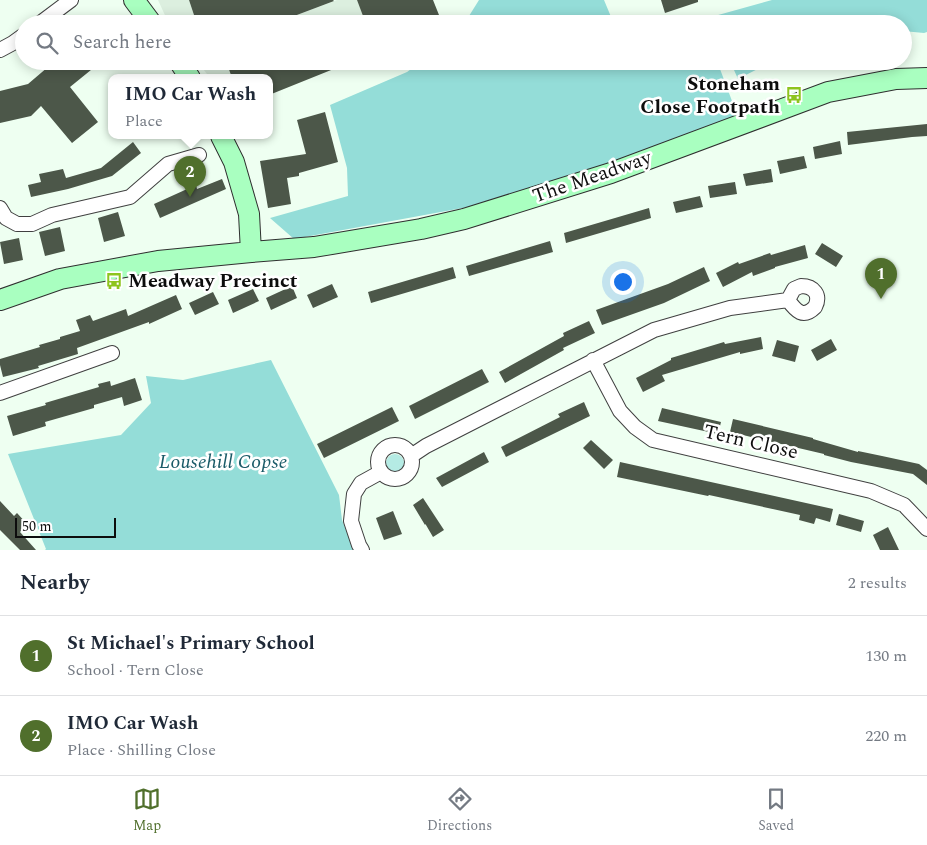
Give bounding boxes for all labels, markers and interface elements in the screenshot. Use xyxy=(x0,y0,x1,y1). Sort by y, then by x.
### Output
search box xyxy=(15,15,912,70)
text: Search here xyxy=(73,28,172,57)
icon: search xyxy=(33,29,61,57)
place label: Stoneham Close Footpath xyxy=(640,69,780,122)
popup xyxy=(108,74,273,139)
text: IMO Car Wash xyxy=(125,80,256,109)
bus stop icon: Stoneham Close Footpath xyxy=(784,85,804,105)
text: Place xyxy=(125,109,163,133)
street label: The Meadway xyxy=(528,142,657,211)
pin: 2 xyxy=(174,156,206,197)
pin: 1 xyxy=(865,258,897,299)
place label: Meadway Precinct xyxy=(128,266,298,296)
your location xyxy=(610,269,636,295)
bus stop icon: Meadway Precinct xyxy=(104,271,124,291)
street label: Tern Close xyxy=(701,417,801,467)
park label: Lousehill Copse xyxy=(159,447,287,477)
scale bar xyxy=(15,515,116,538)
text: 50 m xyxy=(22,516,52,537)
text: Nearby xyxy=(20,567,90,599)
text: 2 results xyxy=(848,571,907,595)
text: St Michael's Primary School xyxy=(67,629,315,658)
text: 1 xyxy=(32,644,40,668)
text: 130 m xyxy=(865,644,907,668)
text: School · Tern Close xyxy=(67,658,204,682)
text: IMO Car Wash xyxy=(67,709,199,738)
text: 2 xyxy=(32,724,40,748)
text: 220 m xyxy=(865,724,907,748)
text: Place · Shilling Close xyxy=(67,738,216,762)
tab: Map xyxy=(133,785,161,836)
tab: Directions xyxy=(427,785,492,836)
tab: Saved xyxy=(758,785,794,836)

